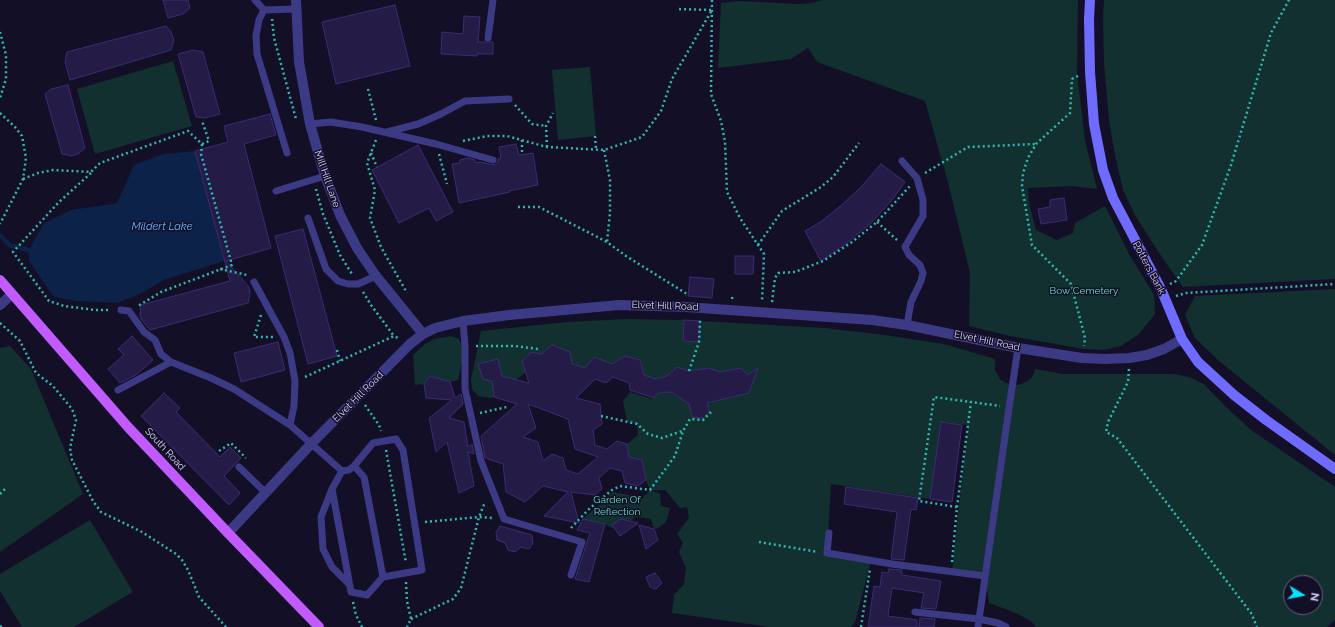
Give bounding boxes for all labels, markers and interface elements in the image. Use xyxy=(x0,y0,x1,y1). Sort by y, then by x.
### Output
street label: Mill Hill Lane xyxy=(312,149,342,209)
water label: Mildert Lake xyxy=(131,220,193,234)
street label: Potters Bank xyxy=(1130,239,1168,297)
park label: Bow Cemetery xyxy=(1050,285,1118,297)
street label: Elvet Hill Road xyxy=(631,299,699,313)
street label: Elvet Hill Road xyxy=(953,328,1021,354)
street label: Elvet Hill Road xyxy=(330,369,386,425)
street label: South Road xyxy=(142,425,188,473)
park label: Garden Of Reflection xyxy=(593,494,641,518)
north arrow xyxy=(1283,575,1323,615)
text: N xyxy=(1307,592,1321,602)

